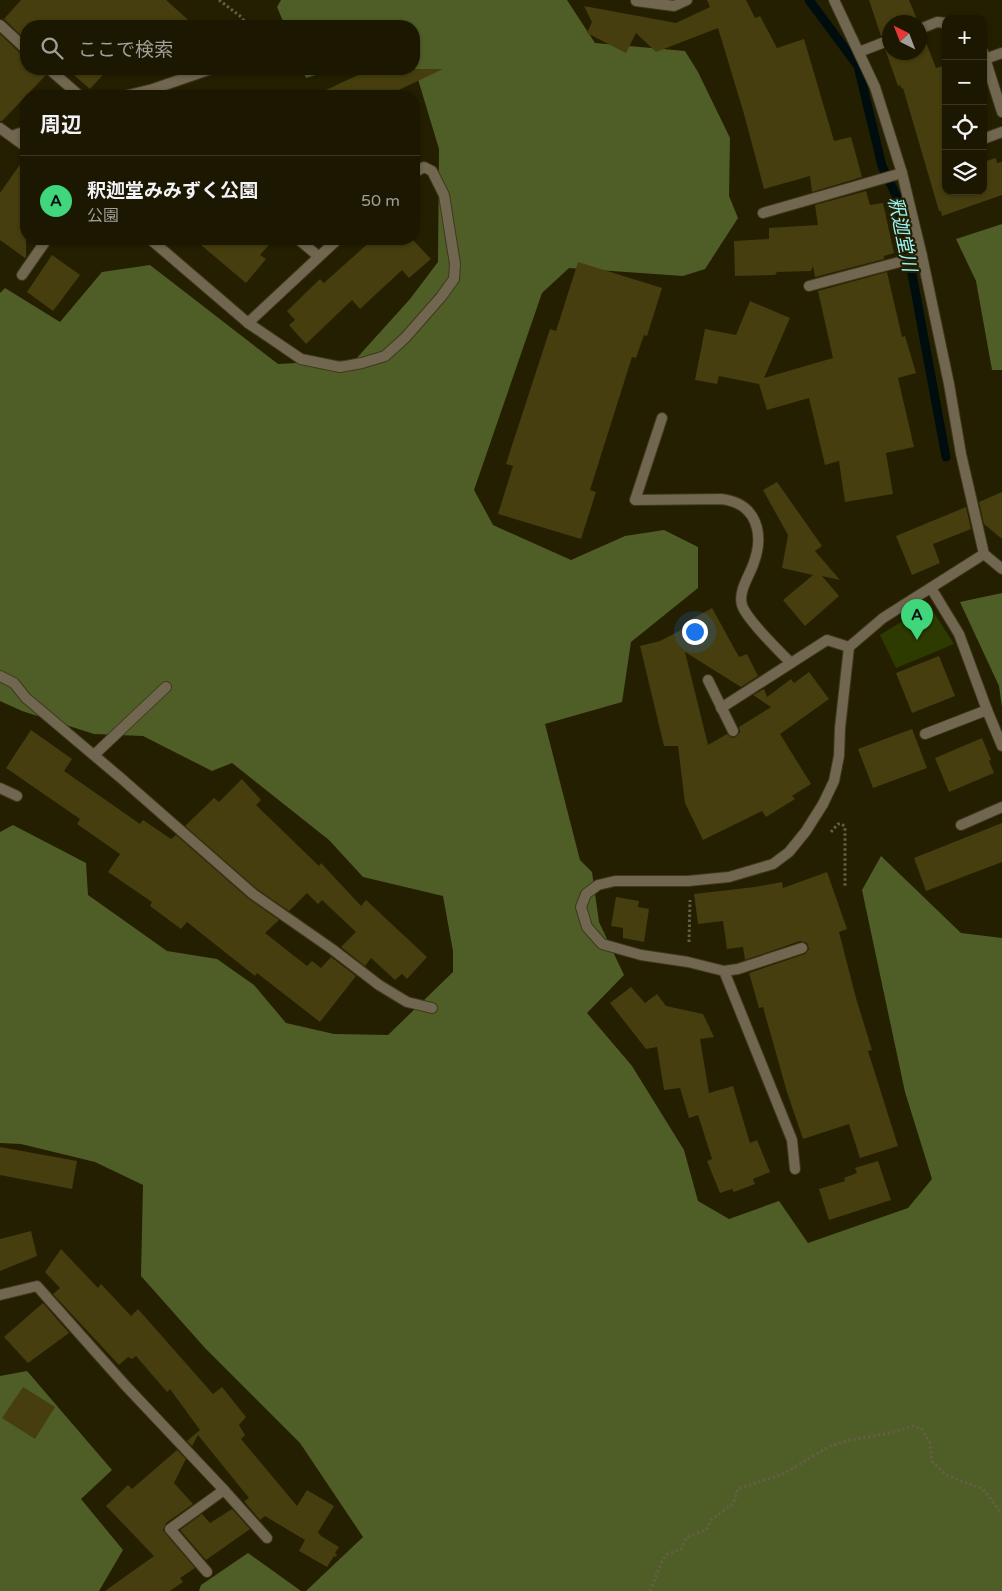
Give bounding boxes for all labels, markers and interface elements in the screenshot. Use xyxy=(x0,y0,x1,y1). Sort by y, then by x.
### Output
north arrow xyxy=(882,15,927,60)
map controls xyxy=(942,15,987,195)
button: + xyxy=(942,15,987,60)
search box xyxy=(20,20,420,75)
icon: search xyxy=(38,34,66,62)
text: ここで検索 xyxy=(78,39,173,61)
button: − xyxy=(942,60,987,105)
button: locate xyxy=(942,105,987,150)
text: 周辺 xyxy=(40,113,82,138)
button: layers xyxy=(942,150,987,195)
text: 釈迦堂みみずく公園 xyxy=(87,180,258,202)
text: A xyxy=(50,191,62,211)
text: 50 m xyxy=(361,191,400,211)
water label: 釈迦堂川 xyxy=(883,195,921,276)
text: 公園 xyxy=(87,206,119,226)
pin: A xyxy=(901,599,933,640)
your location xyxy=(682,619,708,645)

